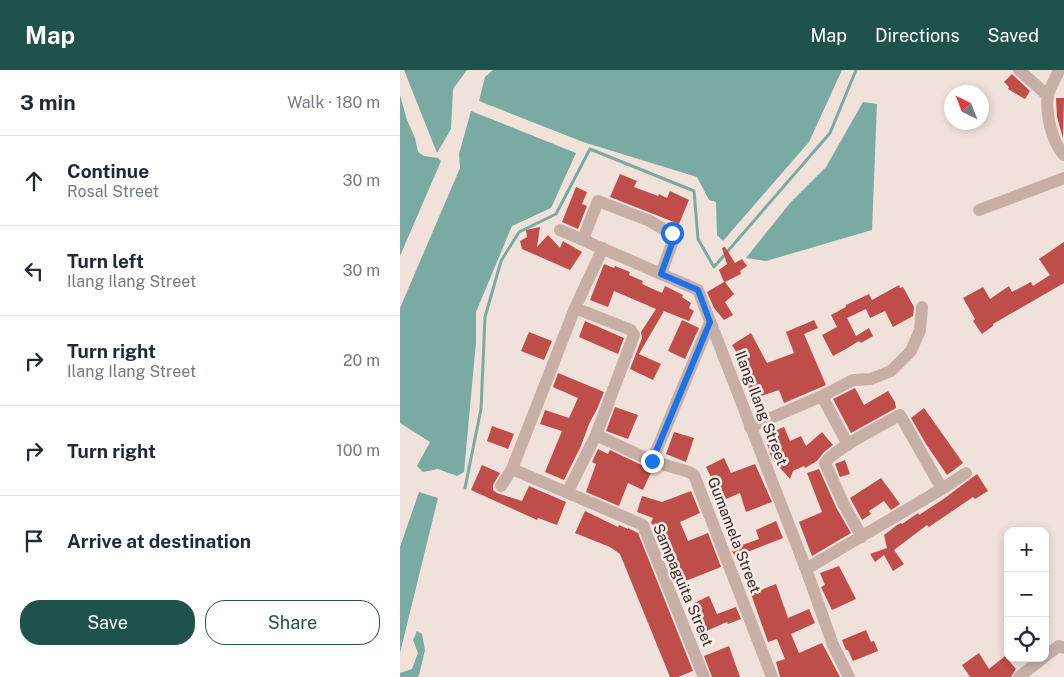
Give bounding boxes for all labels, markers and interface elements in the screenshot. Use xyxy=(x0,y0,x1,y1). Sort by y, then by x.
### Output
text: Map xyxy=(25,21,75,49)
text: Map xyxy=(810,25,847,46)
text: Directions xyxy=(875,25,960,46)
text: Saved xyxy=(988,25,1039,46)
north arrow xyxy=(944,85,989,130)
text: 3 min xyxy=(20,90,76,115)
text: Walk · 180 m xyxy=(287,93,380,112)
text: Continue xyxy=(67,160,149,182)
icon: ahead xyxy=(20,167,48,195)
text: 30 m xyxy=(343,171,380,190)
text: Rosal Street xyxy=(67,182,159,201)
route start xyxy=(661,222,684,245)
text: Turn left xyxy=(67,250,144,272)
icon: left xyxy=(20,257,48,285)
text: 30 m xyxy=(343,261,380,280)
text: Ilang Ilang Street xyxy=(67,272,196,291)
text: Turn right xyxy=(67,340,156,362)
icon: right xyxy=(20,347,48,375)
street label: Ilang Ilang Street xyxy=(732,348,791,468)
text: 20 m xyxy=(343,351,380,370)
text: Ilang Ilang Street xyxy=(67,362,196,381)
icon: right xyxy=(20,437,48,465)
text: Turn right xyxy=(67,440,156,462)
text: 100 m xyxy=(336,441,380,460)
route end xyxy=(641,450,664,473)
street label: Gumamela Street xyxy=(705,474,764,595)
street label: Sampaguita Street xyxy=(650,521,717,649)
icon: arrive xyxy=(20,527,48,555)
map controls xyxy=(1004,527,1049,662)
button: + xyxy=(1004,527,1049,572)
text: Arrive at destination xyxy=(67,530,251,552)
button: − xyxy=(1004,572,1049,617)
button: Save xyxy=(20,600,195,645)
button: Share xyxy=(205,600,380,645)
button: locate xyxy=(1004,617,1049,662)

